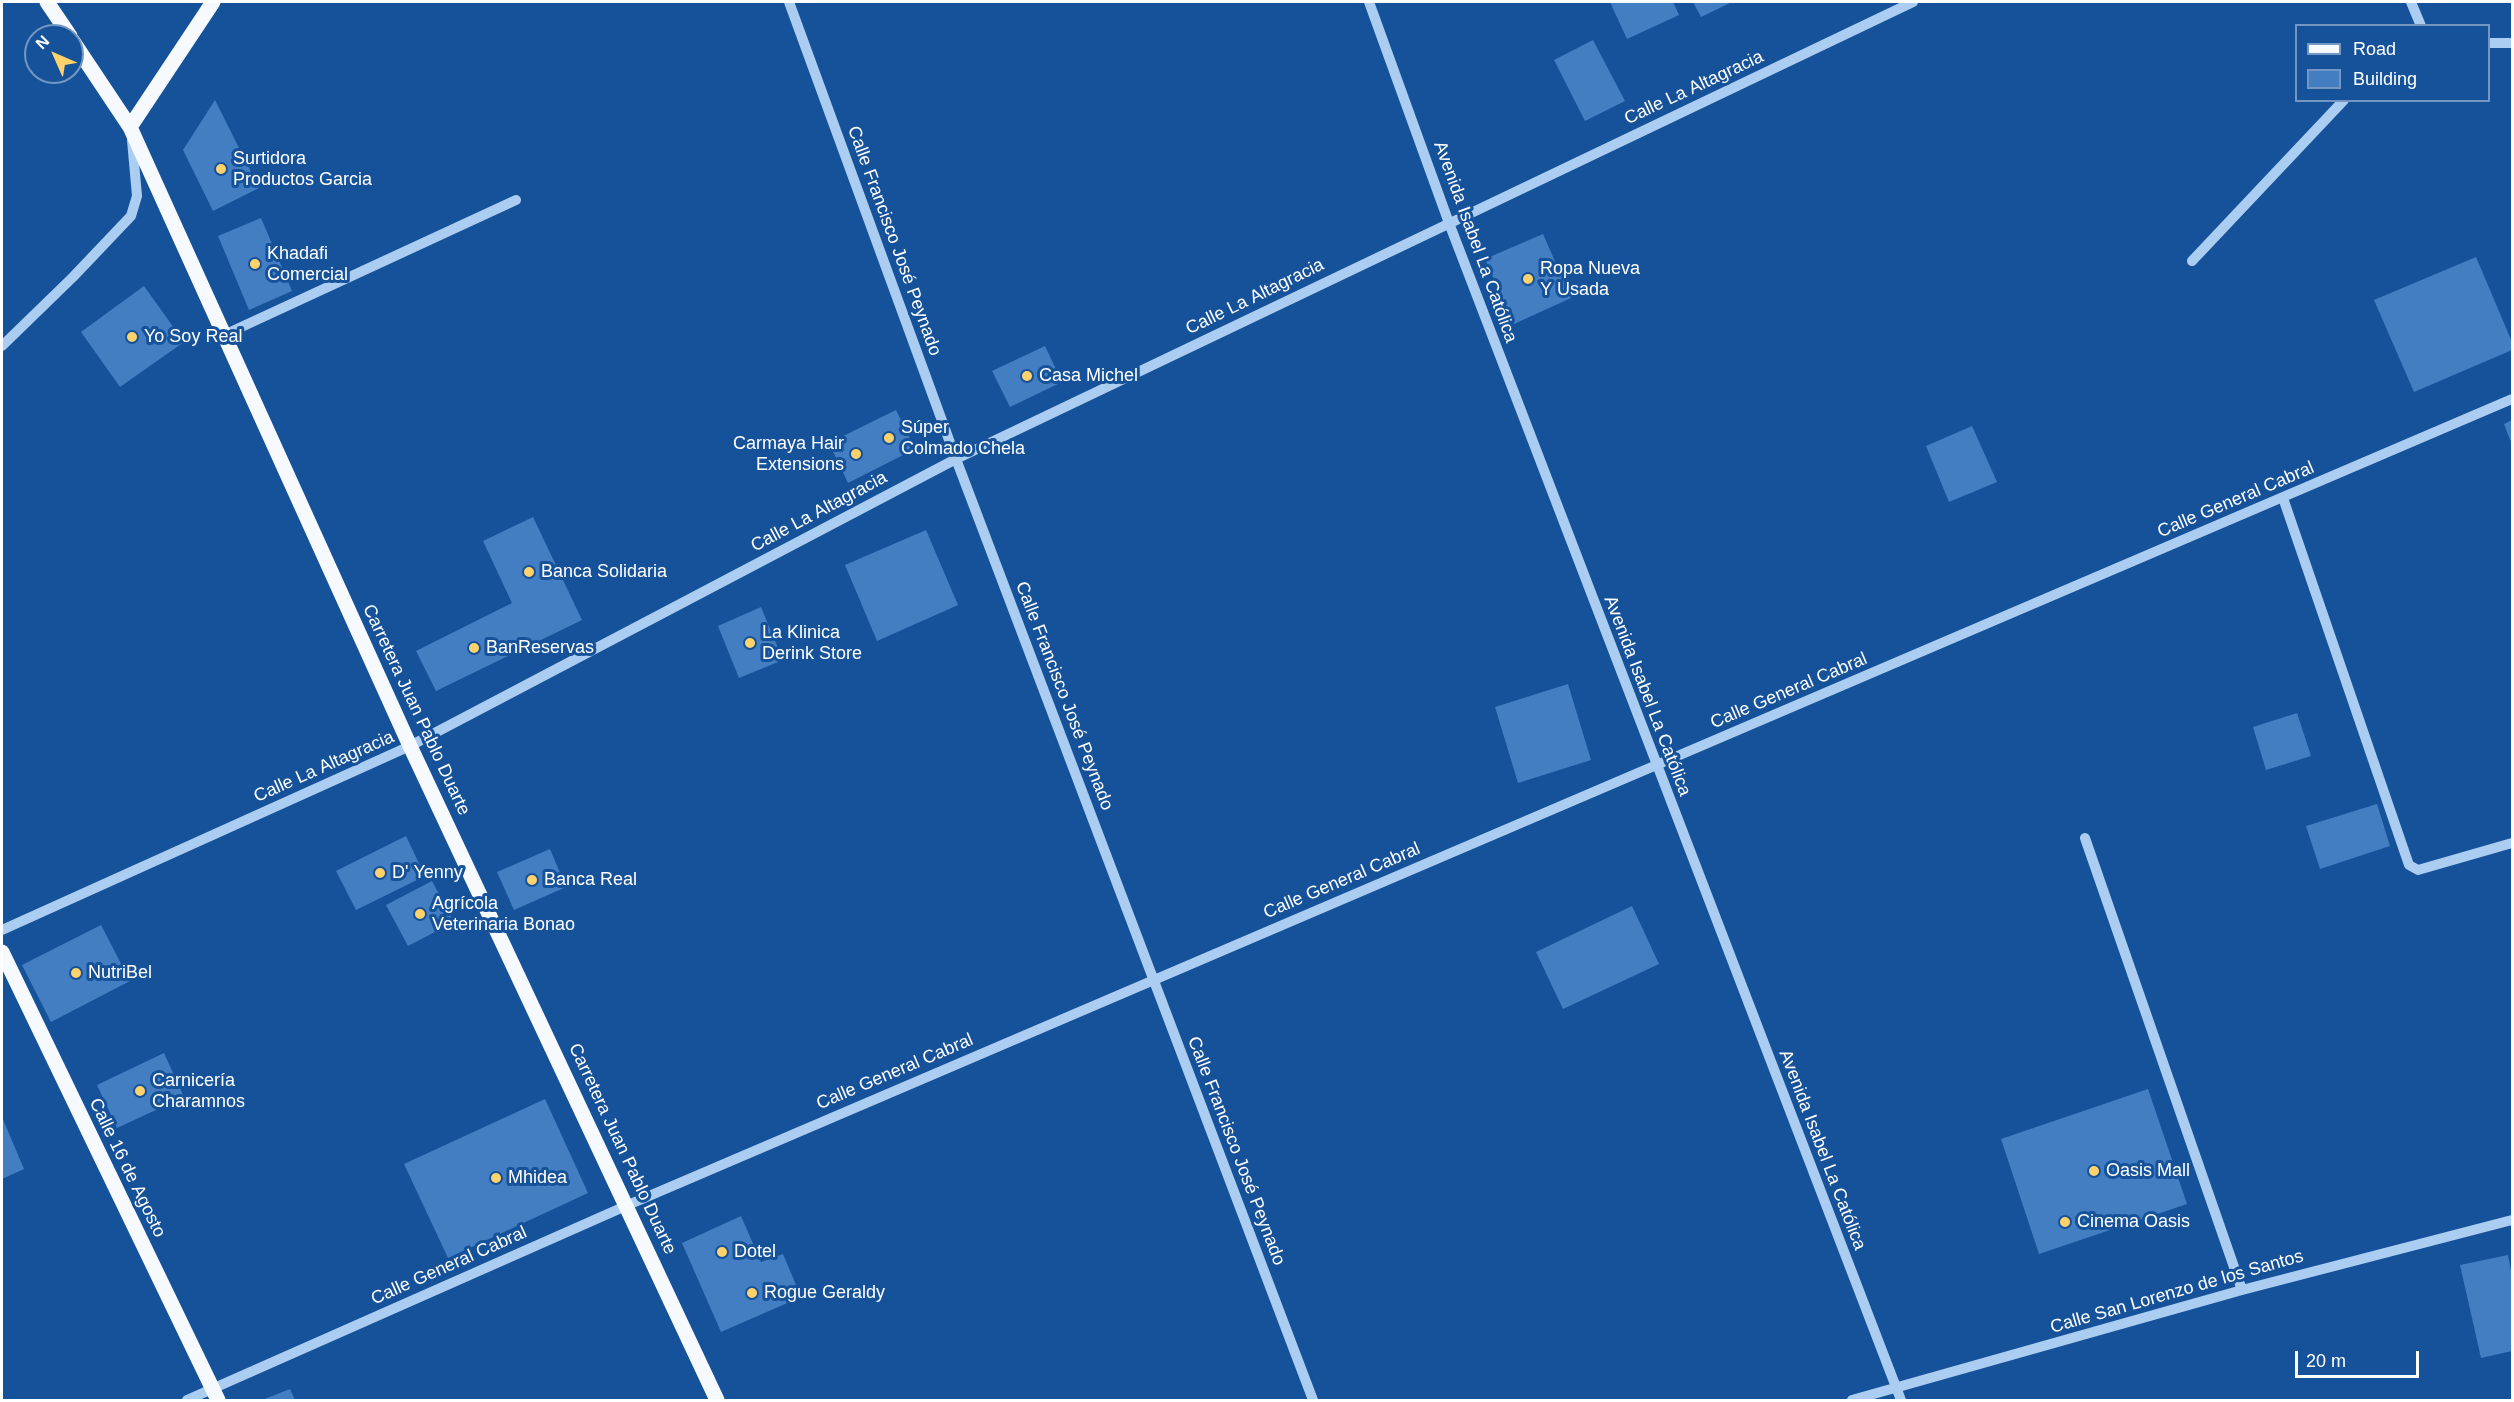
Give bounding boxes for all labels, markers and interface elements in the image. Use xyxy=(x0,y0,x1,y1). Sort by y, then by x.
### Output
north arrow xyxy=(24,24,84,84)
legend xyxy=(2295,24,2490,102)
text: N xyxy=(32,32,52,52)
text: Road xyxy=(2353,39,2396,59)
street label: Calle La Altagracia xyxy=(1621,46,1767,130)
text: Building xyxy=(2353,69,2417,89)
street label: Calle Francisco José Peynado xyxy=(842,123,946,359)
street label: Avenida Isabel La Católica xyxy=(1428,138,1522,346)
place label: Surtidora Productos Garcia xyxy=(233,148,372,190)
marker: Surtidora Productos Garcia xyxy=(214,162,228,176)
place label: Khadafi Comercial xyxy=(267,243,348,286)
street label: Calle La Altagracia xyxy=(1182,254,1328,340)
marker: Khadafi Comercial xyxy=(248,257,262,271)
place label: Ropa Nueva Y Usada xyxy=(1540,258,1640,300)
marker: Ropa Nueva Y Usada xyxy=(1521,272,1535,286)
place label: Yo Soy Real xyxy=(144,326,242,348)
marker: Yo Soy Real xyxy=(125,330,139,344)
place label: Casa Michel xyxy=(1039,365,1138,387)
marker: Casa Michel xyxy=(1020,369,1034,383)
place label: Súper Colmado Chela xyxy=(901,417,1025,460)
marker: Súper Colmado Chela xyxy=(882,431,896,445)
place label: Carmaya Hair Extensions xyxy=(733,433,844,476)
marker: Carmaya Hair Extensions xyxy=(849,447,863,461)
street label: Calle General Cabral xyxy=(2154,457,2318,543)
street label: Calle La Altagracia xyxy=(747,467,891,557)
place label: Banca Solidaria xyxy=(541,561,667,583)
marker: Banca Solidaria xyxy=(522,565,536,579)
street label: Calle Francisco José Peynado xyxy=(1010,579,1118,813)
street label: Avenida Isabel La Católica xyxy=(1599,593,1695,799)
street label: Carretera Juan Pablo Duarte xyxy=(358,601,474,819)
place label: La Klinica Derink Store xyxy=(762,622,862,664)
marker: La Klinica Derink Store xyxy=(743,636,757,650)
place label: BanReservas xyxy=(486,637,594,659)
marker: BanReservas xyxy=(467,641,481,655)
street label: Calle General Cabral xyxy=(1707,648,1871,734)
street label: Calle La Altagracia xyxy=(251,726,397,808)
street label: Calle General Cabral xyxy=(1260,838,1424,924)
place label: D' Yenny xyxy=(392,862,463,884)
marker: D' Yenny xyxy=(373,866,387,880)
place label: Banca Real xyxy=(544,869,637,891)
marker: Banca Real xyxy=(525,873,539,887)
place label: Agrícola Veterinaria Bonao xyxy=(432,893,575,936)
marker: Agrícola Veterinaria Bonao xyxy=(413,907,427,921)
place label: NutriBel xyxy=(88,962,152,984)
marker: NutriBel xyxy=(69,966,83,980)
street label: Calle General Cabral xyxy=(813,1029,977,1115)
street label: Calle Francisco José Peynado xyxy=(1182,1034,1290,1268)
street label: Carretera Juan Pablo Duarte xyxy=(564,1040,680,1258)
street label: Avenida Isabel La Católica xyxy=(1774,1047,1870,1253)
place label: Carnicería Charamnos xyxy=(152,1070,245,1112)
marker: Carnicería Charamnos xyxy=(133,1084,147,1098)
street label: Calle 16 de Agosto xyxy=(84,1095,170,1241)
place label: Oasis Mall xyxy=(2106,1160,2190,1182)
marker: Oasis Mall xyxy=(2087,1164,2101,1178)
place label: Mhidea xyxy=(508,1167,567,1189)
marker: Mhidea xyxy=(489,1171,503,1185)
place label: Cinema Oasis xyxy=(2077,1211,2190,1233)
marker: Cinema Oasis xyxy=(2058,1215,2072,1229)
street label: Calle General Cabral xyxy=(368,1222,530,1310)
place label: Dotel xyxy=(734,1241,776,1263)
marker: Dotel xyxy=(715,1245,729,1259)
street label: Calle San Lorenzo de los Santos xyxy=(2048,1245,2306,1339)
place label: Rogue Geraldy xyxy=(764,1282,885,1304)
marker: Rogue Geraldy xyxy=(745,1286,759,1300)
scale bar xyxy=(2298,1339,2422,1377)
text: 20 m xyxy=(2306,1351,2346,1371)

